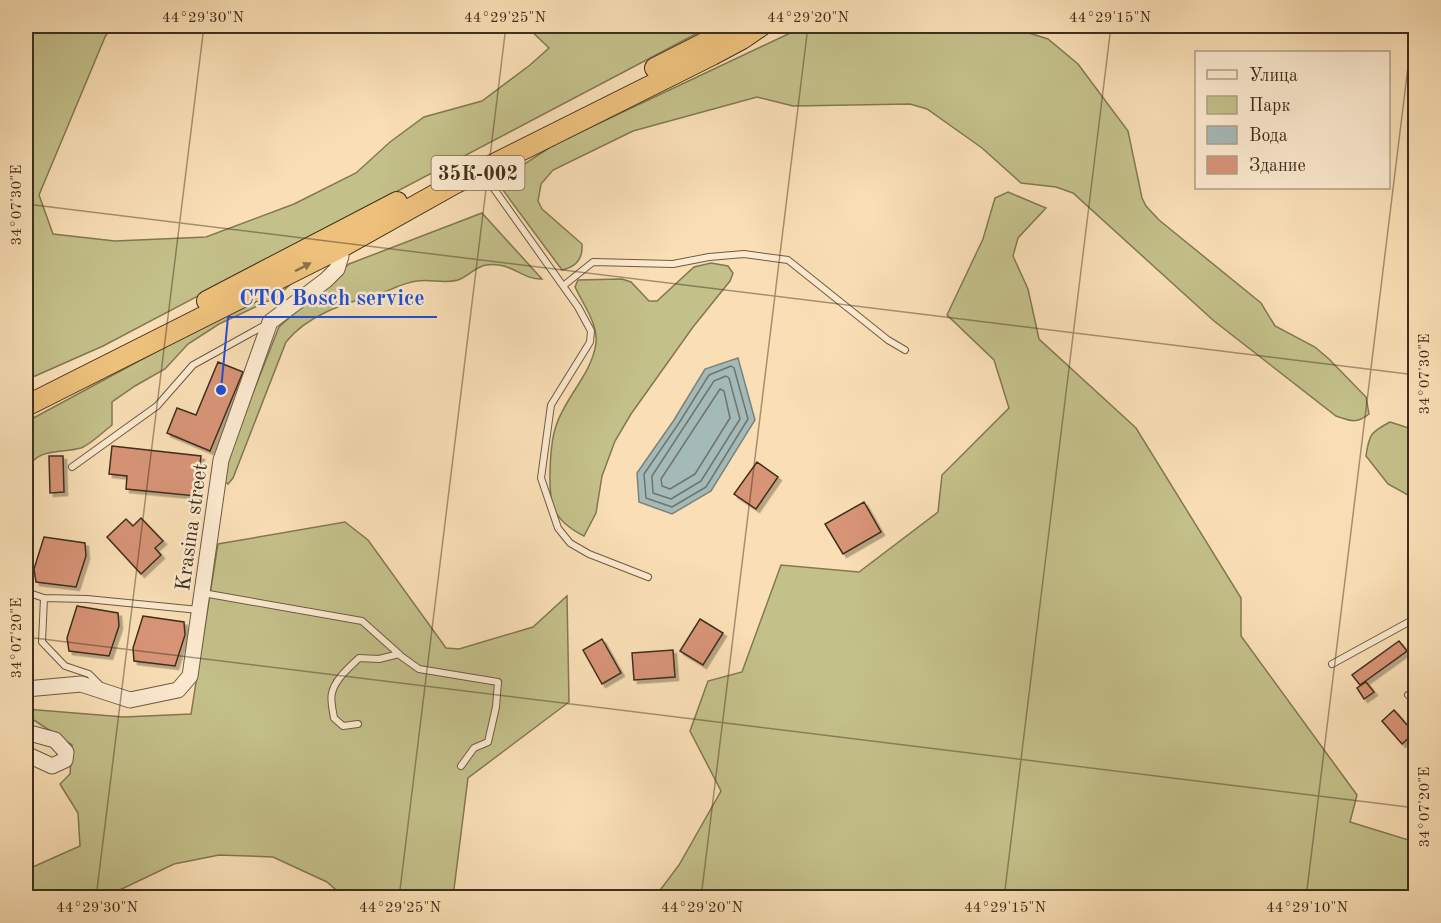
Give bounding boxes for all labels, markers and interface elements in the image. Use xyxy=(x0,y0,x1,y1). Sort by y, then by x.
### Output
text: 44°29'30"N xyxy=(162,11,244,26)
text: 44°29'25"N xyxy=(464,11,546,26)
text: 44°29'20"N xyxy=(767,11,849,26)
text: 44°29'15"N xyxy=(1069,11,1151,26)
legend xyxy=(1195,51,1390,189)
text: Улица xyxy=(1249,67,1298,85)
text: Парк xyxy=(1249,97,1290,115)
text: Вода xyxy=(1249,127,1288,145)
road number: 35К-002 xyxy=(432,156,524,190)
text: Здание xyxy=(1249,157,1306,175)
text: 34°07'30"E xyxy=(10,165,25,245)
one-way arrow xyxy=(295,262,312,272)
callout: СТО Bosch service xyxy=(228,277,437,317)
text: СТО Bosch service xyxy=(239,288,425,310)
text: 34°07'30"E xyxy=(1418,334,1433,414)
street label: Krasina street xyxy=(173,462,212,593)
text: 34°07'20"E xyxy=(10,598,25,678)
text: 34°07'20"E xyxy=(1418,767,1433,847)
text: 44°29'30"N xyxy=(56,901,138,916)
text: 44°29'25"N xyxy=(359,901,441,916)
text: 44°29'20"N xyxy=(661,901,743,916)
text: 44°29'15"N xyxy=(964,901,1046,916)
text: 44°29'10"N xyxy=(1266,901,1348,916)

